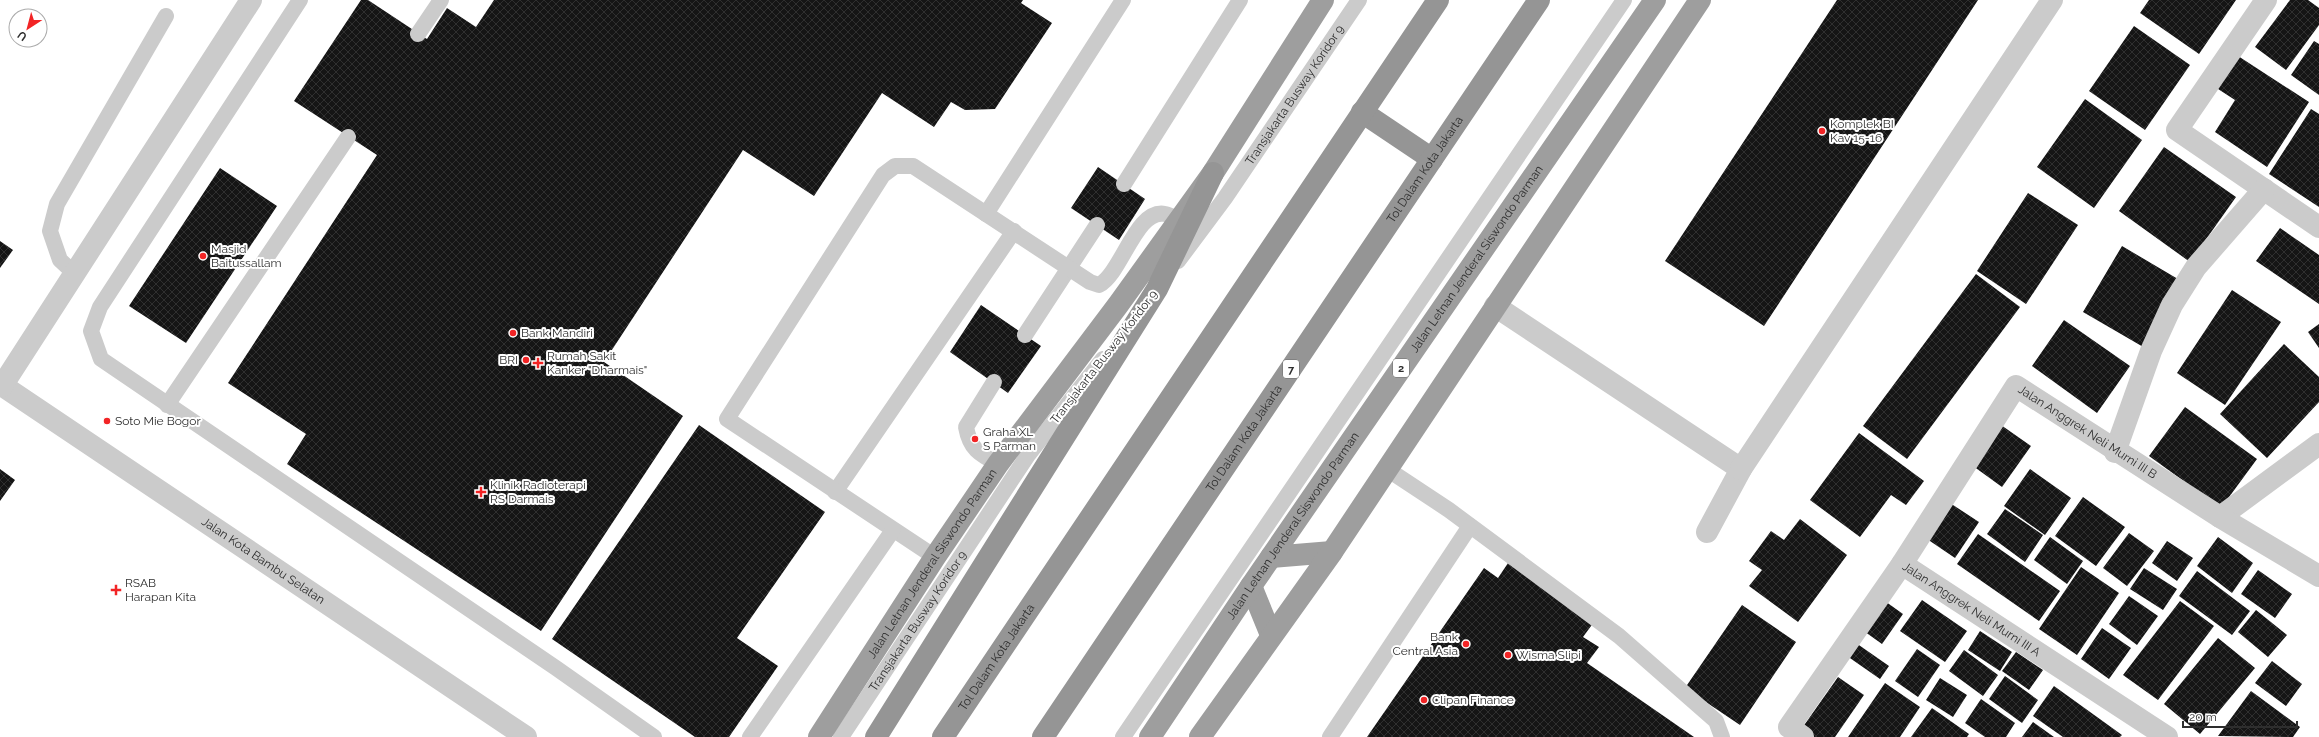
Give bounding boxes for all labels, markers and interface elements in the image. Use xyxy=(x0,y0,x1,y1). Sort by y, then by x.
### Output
north arrow xyxy=(8,8,48,48)
street label: Transjakarta Busway Koridor 9 xyxy=(1242,22,1347,168)
text: U xyxy=(15,28,30,43)
street label: Tol Dalam Kota Jakarta xyxy=(1384,113,1466,226)
place label: Komplek BI Kav 15-16 xyxy=(1830,117,1894,145)
marker: Komplek BI Kav 15-16 xyxy=(1817,126,1827,136)
street label: Jalan Letnan Jenderal Siswondo Parman xyxy=(1407,163,1546,355)
place label: Masjid Baitussallam xyxy=(211,242,282,270)
marker: Masjid Baitussallam xyxy=(198,251,208,261)
street label: Transjakarta Busway Koridor 9 xyxy=(1047,287,1161,427)
place label: Bank Mandiri xyxy=(521,326,593,340)
marker: Bank Mandiri xyxy=(508,328,518,338)
place label: Rumah Sakit Kanker "Dharmais" xyxy=(547,349,647,377)
place label: BRI xyxy=(499,353,518,367)
marker: BRI xyxy=(521,355,531,365)
marker: Rumah Sakit Kanker "Dharmais" xyxy=(532,357,544,369)
road number: 2 xyxy=(1393,359,1409,377)
road number: 7 xyxy=(1283,360,1299,378)
street label: Tol Dalam Kota Jakarta xyxy=(1203,382,1285,494)
street label: Jalan Anggrek Neli Murni III B xyxy=(2016,382,2160,482)
place label: Soto Mie Bogor xyxy=(115,414,201,428)
marker: Soto Mie Bogor xyxy=(102,416,112,426)
place label: Graha XL S Parman xyxy=(983,425,1036,453)
street label: Jalan Letnan Jenderal Siswondo Parman xyxy=(1224,429,1362,622)
marker: Graha XL S Parman xyxy=(970,434,980,444)
street label: Jalan Letnan Jenderal Siswondo Parman xyxy=(865,466,1000,661)
place label: Klinik Radioterapi RS Darmais xyxy=(490,478,586,506)
marker: Klinik Radioterapi RS Darmais xyxy=(475,486,487,498)
street label: Jalan Kota Bambu Selatan xyxy=(199,514,327,607)
street label: Transjakarta Busway Koridor 9 xyxy=(866,548,969,694)
street label: Jalan Anggrek Neli Murni III A xyxy=(1900,559,2043,659)
place label: RSAB Harapan Kita xyxy=(125,576,196,604)
marker: RSAB Harapan Kita xyxy=(110,584,122,596)
street label: Tol Dalam Kota Jakarta xyxy=(956,601,1037,713)
place label: Bank Central Asia xyxy=(1392,630,1459,658)
marker: Bank Central Asia xyxy=(1461,639,1471,649)
place label: Wisma Slipi xyxy=(1516,648,1581,662)
marker: Wisma Slipi xyxy=(1503,650,1513,660)
place label: Clipan Finance xyxy=(1432,693,1514,707)
marker: Clipan Finance xyxy=(1419,695,1429,705)
scale bar xyxy=(2183,703,2297,729)
text: 20 m xyxy=(2189,710,2217,724)

